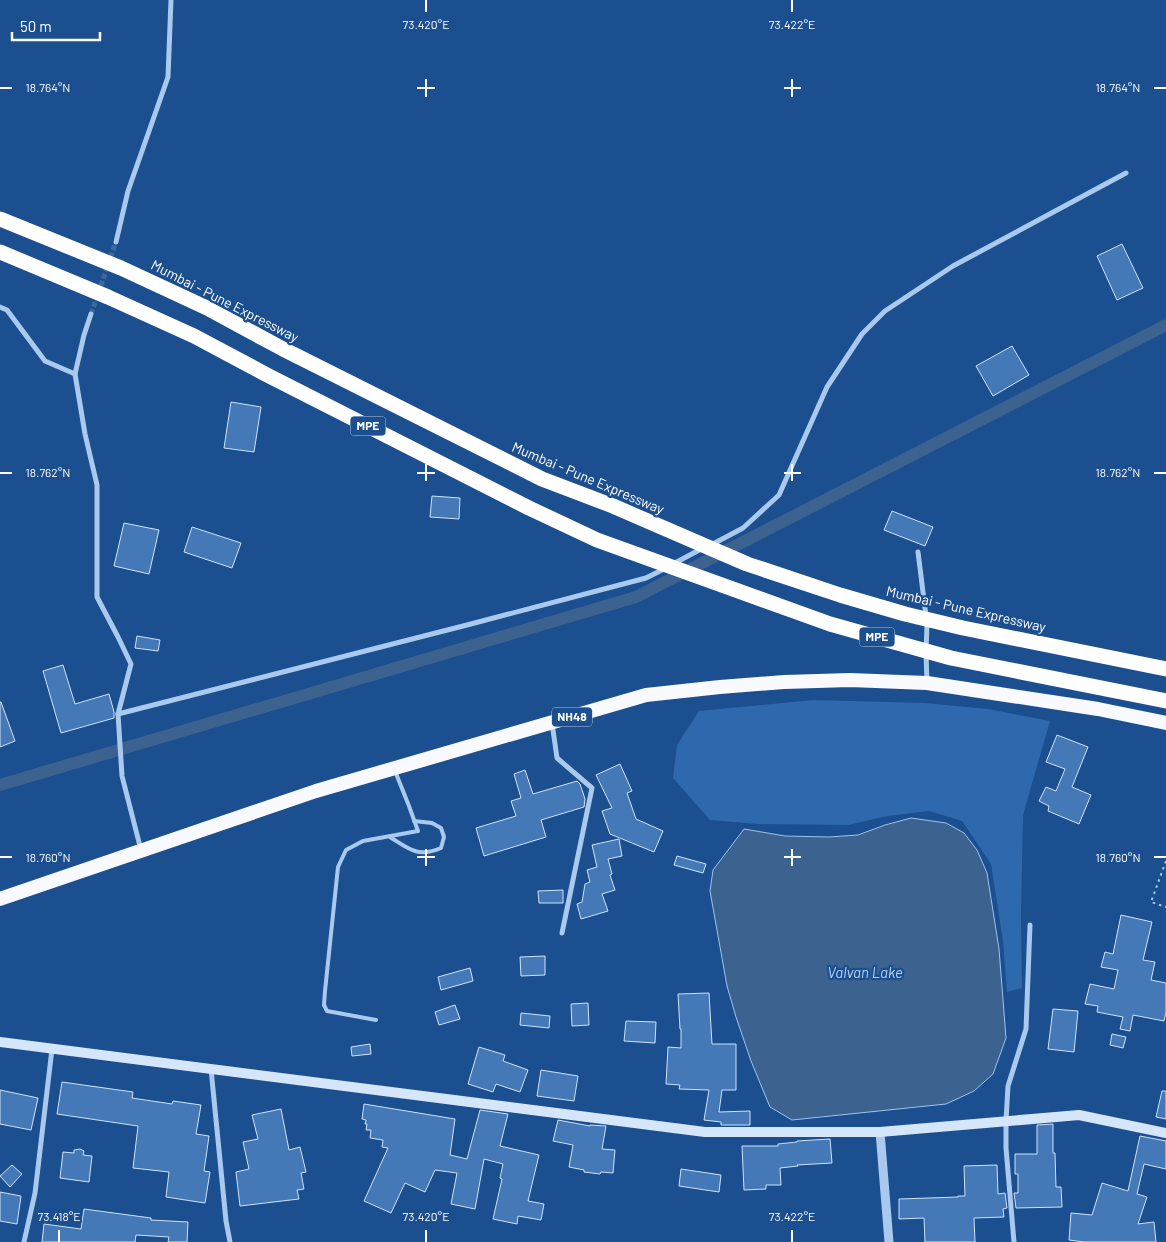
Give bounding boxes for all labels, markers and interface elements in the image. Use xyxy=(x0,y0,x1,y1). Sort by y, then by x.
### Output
scale bar xyxy=(12,10,100,42)
text: 50 m xyxy=(20,17,52,35)
text: 73.420°E xyxy=(403,17,449,31)
text: 73.422°E xyxy=(769,17,815,31)
text: 18.764°N xyxy=(26,80,70,94)
text: 18.764°N xyxy=(1096,80,1140,94)
street label: Mumbai - Pune Expressway xyxy=(148,256,302,346)
road number: MPE xyxy=(350,416,386,436)
street label: Mumbai - Pune Expressway xyxy=(510,438,667,518)
text: 18.762°N xyxy=(26,465,70,479)
text: 18.762°N xyxy=(1096,465,1140,479)
street label: Mumbai - Pune Expressway xyxy=(884,582,1048,635)
road number: MPE xyxy=(860,628,894,646)
road number: NH48 xyxy=(552,708,592,726)
text: 18.760°N xyxy=(25,850,71,864)
text: 18.760°N xyxy=(1095,850,1141,864)
water label: Valvan Lake xyxy=(827,963,903,981)
text: 73.418°E xyxy=(38,1209,80,1223)
text: 73.420°E xyxy=(403,1209,449,1223)
text: 73.422°E xyxy=(769,1209,815,1223)

